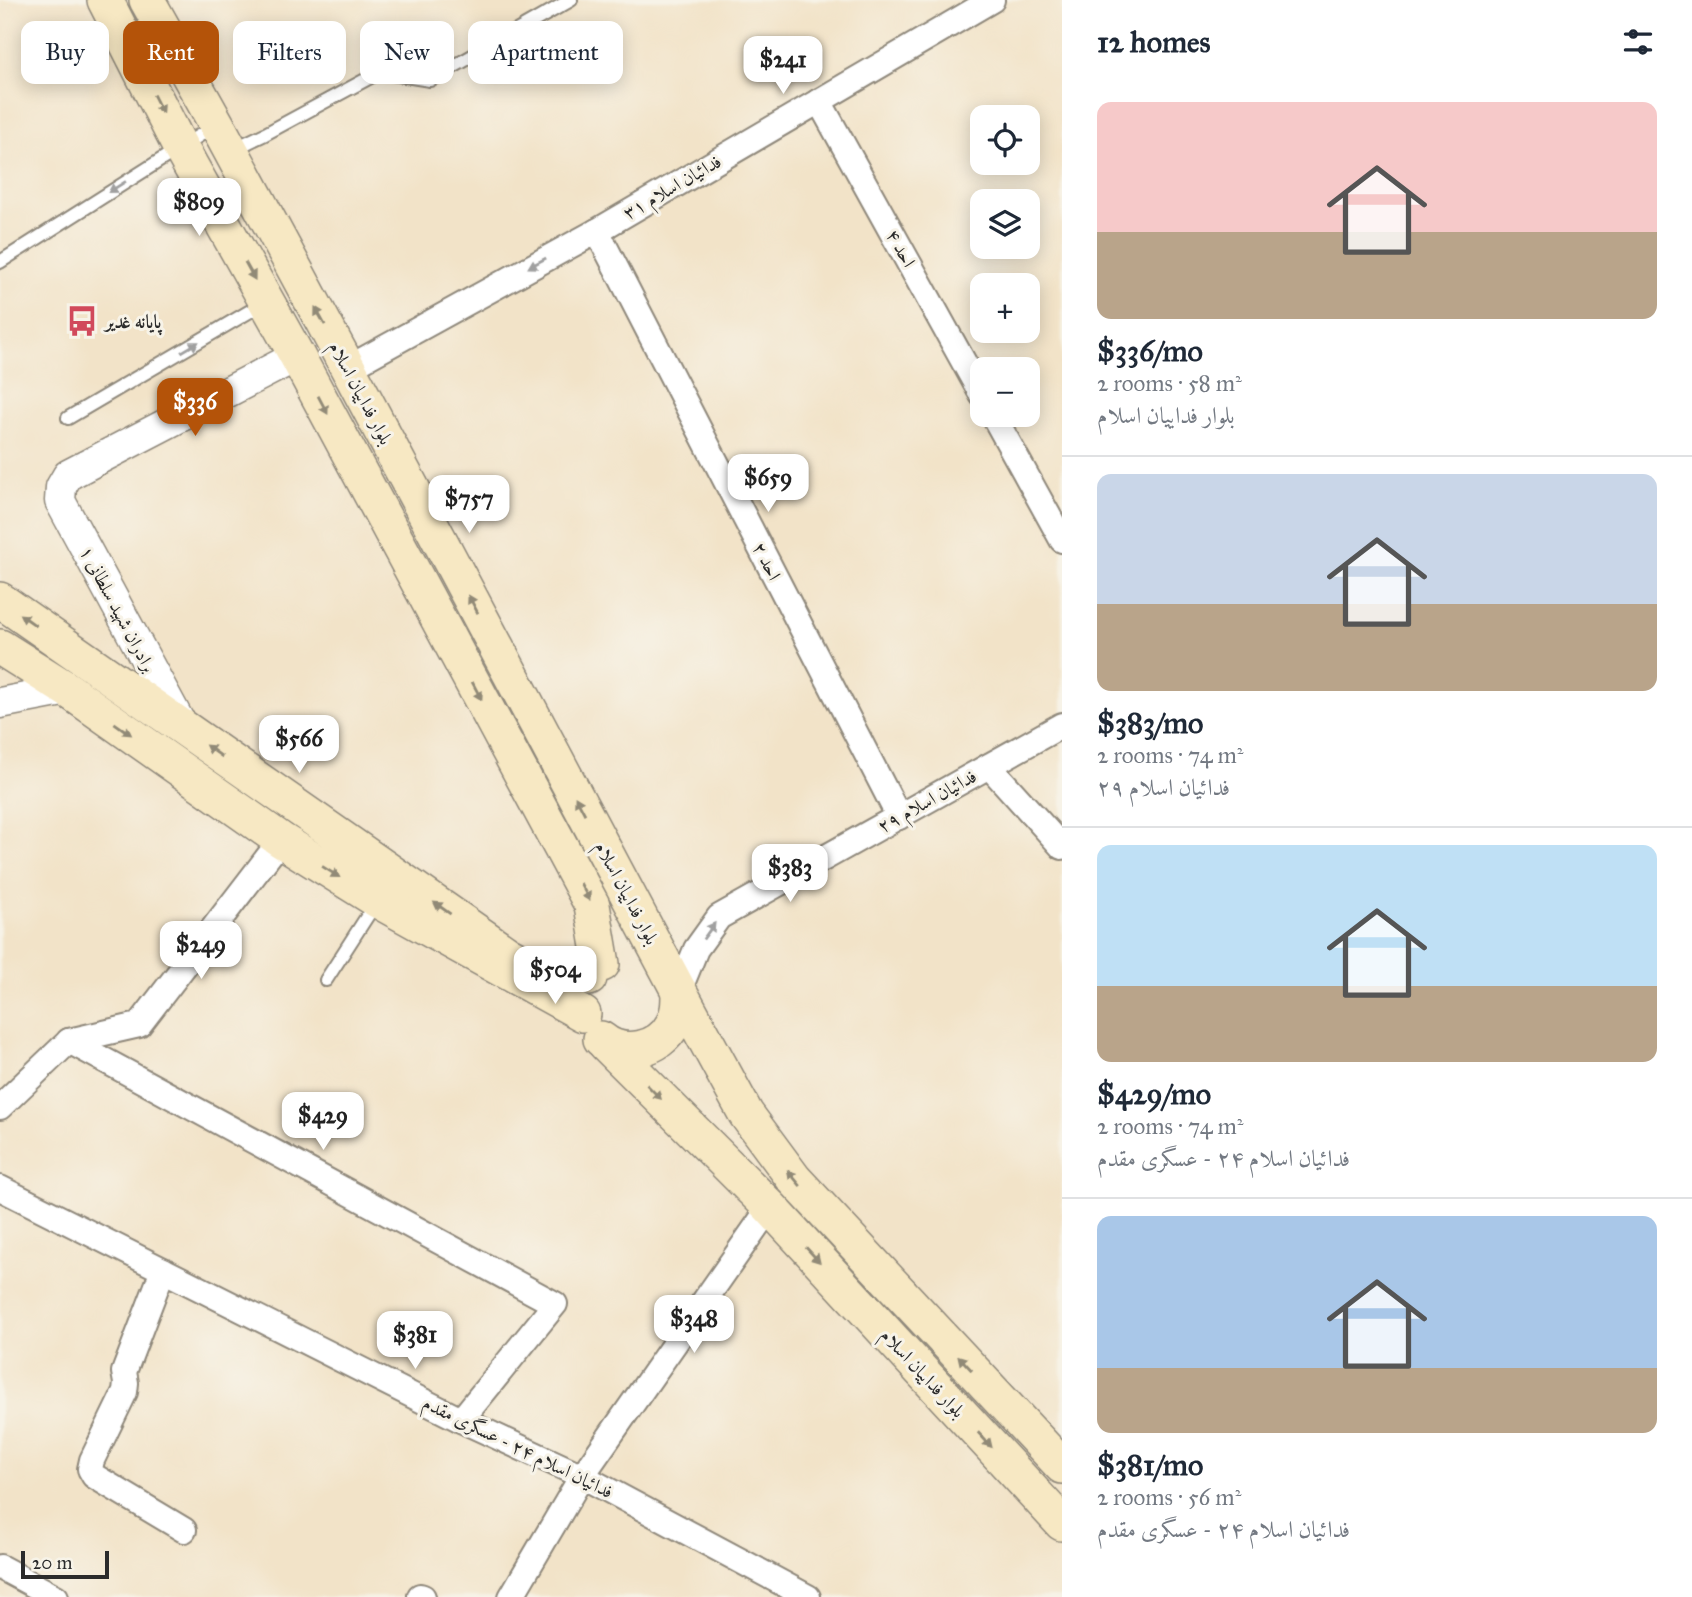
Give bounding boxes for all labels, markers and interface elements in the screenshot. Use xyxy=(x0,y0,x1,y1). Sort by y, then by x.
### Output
chip: Buy xyxy=(21,21,109,84)
chip: Rent xyxy=(123,21,219,84)
chip: Filters xyxy=(233,21,346,84)
chip: New xyxy=(360,21,454,84)
chip: Apartment xyxy=(468,21,623,84)
icon: filters xyxy=(1619,23,1657,61)
text: 12 homes xyxy=(1097,24,1210,60)
pin: $241 xyxy=(742,36,824,96)
text: $241 xyxy=(759,45,807,73)
one-way arrow xyxy=(152,95,164,115)
map controls xyxy=(970,105,1040,427)
button: locate xyxy=(970,105,1040,175)
icon: home xyxy=(1314,147,1440,273)
street label: فدائیان اسلام ۳۱ xyxy=(619,150,728,229)
pin: $809 xyxy=(158,178,240,238)
one-way arrow xyxy=(108,180,127,193)
text: $809 xyxy=(173,187,225,215)
button: layers xyxy=(970,189,1040,259)
street label: احد ۴ xyxy=(881,225,921,271)
one-way arrow xyxy=(527,258,547,269)
one-way arrow xyxy=(244,261,256,281)
button: + xyxy=(970,273,1040,343)
bus stop icon: پایانه غدیر xyxy=(65,304,99,338)
one-way arrow xyxy=(314,307,326,326)
place label: پایانه غدیر xyxy=(103,310,163,336)
text: $336/mo xyxy=(1097,333,1203,369)
street label: بلوار فداییان اسلام xyxy=(320,337,398,451)
one-way arrow xyxy=(181,340,200,353)
button: − xyxy=(970,357,1040,427)
text: 2 rooms · 58 m² xyxy=(1097,369,1242,397)
pin: $336 xyxy=(154,378,236,438)
text: $336 xyxy=(173,387,217,415)
one-way arrow xyxy=(317,395,329,414)
text: بلوار فداییان اسلام xyxy=(1097,401,1235,429)
pin: $659 xyxy=(727,454,809,514)
text: $659 xyxy=(744,463,792,491)
pin: $757 xyxy=(428,476,510,535)
text: $757 xyxy=(444,484,494,512)
icon: home xyxy=(1314,519,1440,645)
street label: احد ۲ xyxy=(748,538,786,584)
street label: برادران شهید سلطانی ۱ xyxy=(74,542,161,677)
one-way arrow xyxy=(468,594,479,614)
one-way arrow xyxy=(19,613,37,627)
one-way arrow xyxy=(471,682,483,701)
text: $383/mo xyxy=(1097,705,1203,741)
pin: $566 xyxy=(258,716,340,775)
one-way arrow xyxy=(114,722,132,736)
text: $566 xyxy=(275,724,323,752)
text: 2 rooms · 74 m² xyxy=(1097,741,1243,769)
one-way arrow xyxy=(205,745,224,758)
street label: فدائیان اسلام ۲۹ xyxy=(873,764,983,842)
text: فدائیان اسلام ۲۹ xyxy=(1097,773,1230,801)
one-way arrow xyxy=(574,795,586,814)
street label: بلوار فداییان اسلام xyxy=(586,837,664,951)
pin: $383 xyxy=(749,844,831,904)
text: $383 xyxy=(768,853,812,881)
one-way arrow xyxy=(321,865,341,878)
one-way arrow xyxy=(579,882,590,902)
icon: home xyxy=(1314,890,1440,1016)
one-way arrow xyxy=(433,901,451,915)
one-way arrow xyxy=(702,921,716,940)
pin: $249 xyxy=(160,922,242,981)
text: $249 xyxy=(176,930,226,958)
pin: $504 xyxy=(514,946,596,1006)
text: $504 xyxy=(530,955,580,983)
text: $429/mo xyxy=(1097,1076,1211,1112)
one-way arrow xyxy=(646,1083,662,1100)
pin: $429 xyxy=(282,1092,364,1152)
text: $429 xyxy=(298,1101,348,1129)
text: 2 rooms · 74 m² xyxy=(1097,1112,1243,1140)
text: فدائیان اسلام ۲۴ - عسگری مقدم xyxy=(1097,1144,1350,1172)
one-way arrow xyxy=(787,1169,802,1186)
one-way arrow xyxy=(805,1246,821,1263)
icon: home xyxy=(1314,1261,1440,1387)
pin: $348 xyxy=(653,1296,735,1355)
text: $348 xyxy=(670,1304,718,1332)
pin: $381 xyxy=(374,1312,456,1371)
text: $381 xyxy=(393,1320,437,1348)
street label: بلوار فداییان اسلام xyxy=(872,1324,970,1426)
one-way arrow xyxy=(957,1354,974,1371)
street label: فدائیان اسلام ۲۴ - عسگری مقدم xyxy=(417,1391,617,1508)
one-way arrow xyxy=(976,1431,992,1448)
text: $381/mo xyxy=(1097,1447,1203,1483)
text: 2 rooms · 56 m² xyxy=(1097,1483,1241,1511)
text: فدائیان اسلام ۲۴ - عسگری مقدم xyxy=(1097,1515,1350,1543)
scale bar xyxy=(21,1548,108,1580)
text: 20 m xyxy=(32,1551,73,1574)

